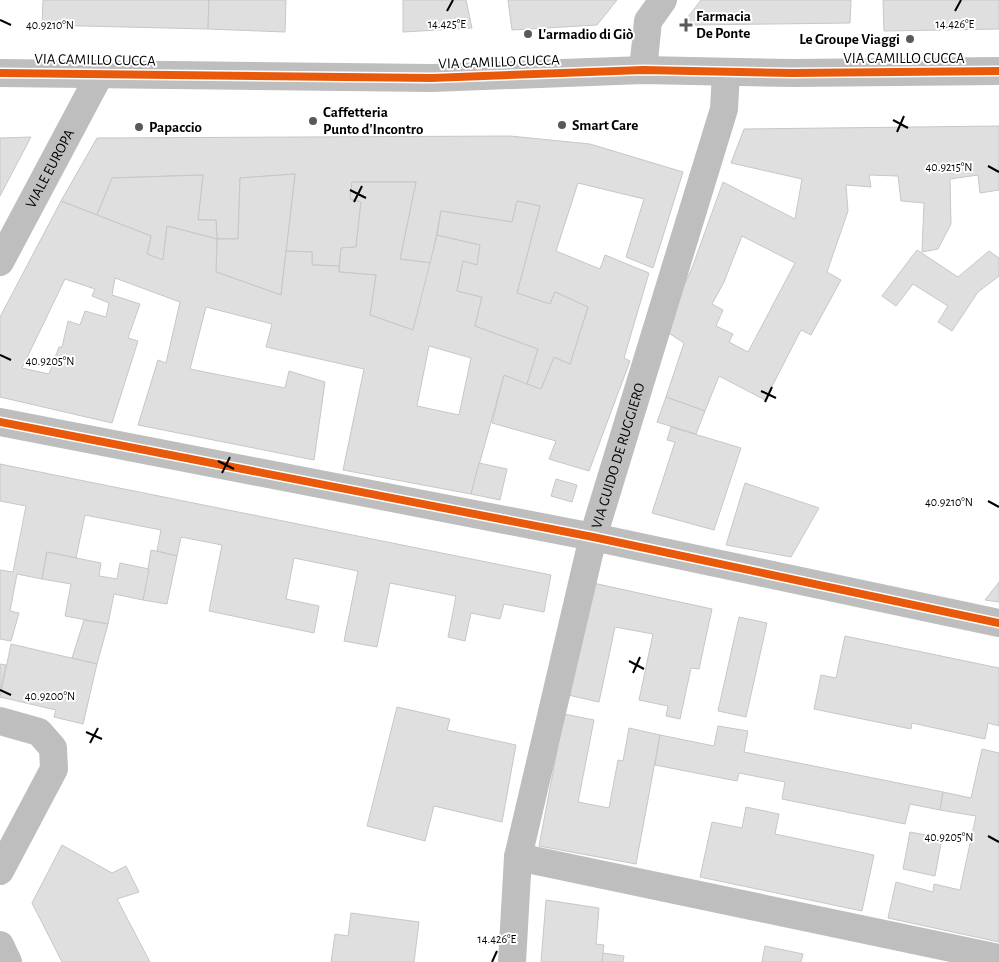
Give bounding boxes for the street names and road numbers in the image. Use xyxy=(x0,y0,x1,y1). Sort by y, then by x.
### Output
street label: VIA CAMILLO CUCCA xyxy=(34,51,156,69)
street label: VIA CAMILLO CUCCA xyxy=(843,51,965,66)
street label: VIA CAMILLO CUCCA xyxy=(438,52,560,72)
street label: VIALE EUROPA xyxy=(23,126,77,210)
street label: VIA GUIDO DE RUGGIERO xyxy=(589,381,647,530)

